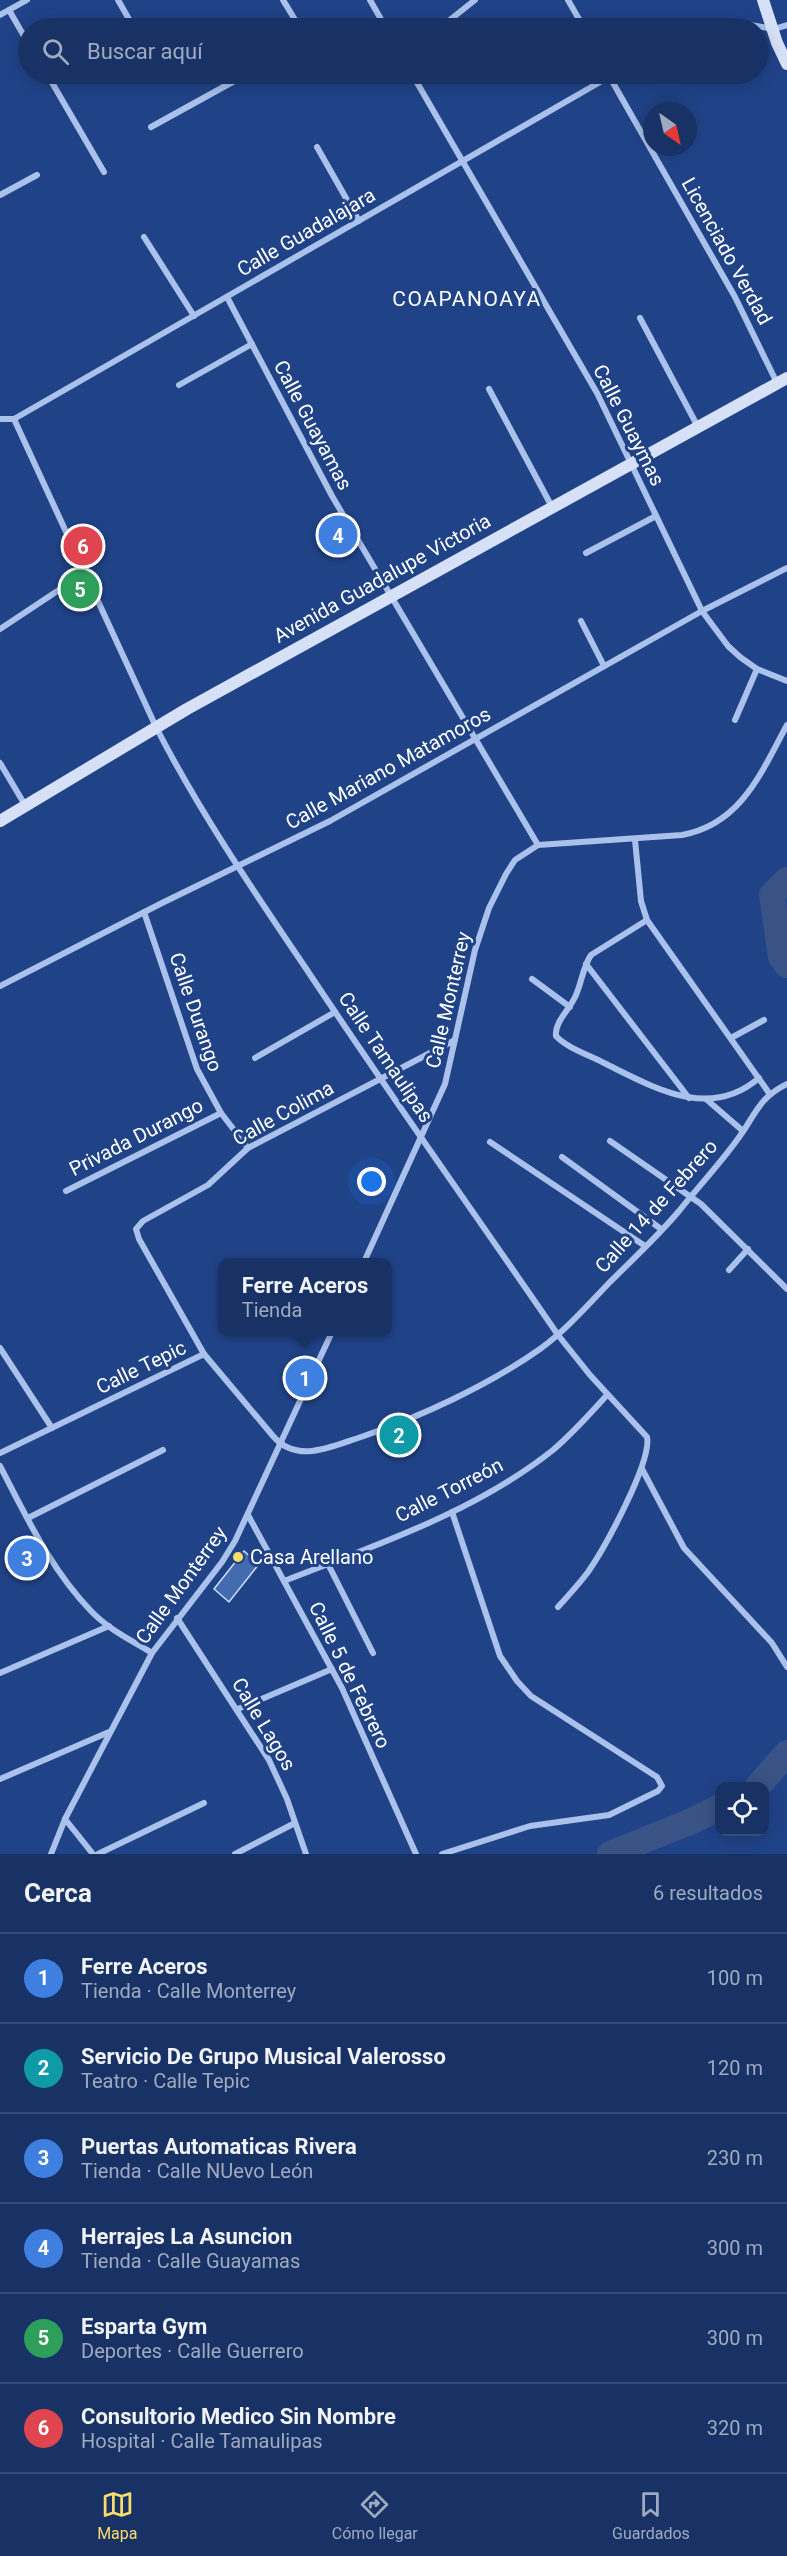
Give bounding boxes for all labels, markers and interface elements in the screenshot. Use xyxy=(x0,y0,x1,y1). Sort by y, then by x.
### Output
search box xyxy=(18,18,769,84)
icon: search xyxy=(39,35,72,68)
text: Buscar aquí xyxy=(87,39,203,64)
north arrow xyxy=(643,102,697,156)
street label: Licenciado Verdad xyxy=(677,173,777,329)
street label: Calle Guadalajara xyxy=(233,183,379,281)
district label: COAPANOAYA xyxy=(392,287,542,311)
street label: Calle Guayamas xyxy=(269,356,357,494)
street label: Calle Guaymas xyxy=(588,360,670,490)
street label: Avenida Guadalupe Victoria xyxy=(269,508,495,648)
pin: 4 xyxy=(318,512,358,558)
pin: 6 xyxy=(64,524,103,568)
pin: 5 xyxy=(60,566,100,612)
street label: Calle Mariano Matamoros xyxy=(281,702,495,834)
street label: Calle Monterrey xyxy=(421,929,476,1071)
street label: Calle Durango xyxy=(164,949,228,1075)
street label: Calle Tamaulipas xyxy=(334,987,438,1127)
street label: Calle Colima xyxy=(228,1075,338,1151)
street label: Privada Durango xyxy=(65,1093,207,1181)
street label: Calle 14 de Febrero xyxy=(590,1134,722,1278)
your location xyxy=(357,1167,386,1196)
popup xyxy=(218,1258,392,1336)
text: Ferre Aceros xyxy=(242,1273,368,1298)
text: Tienda xyxy=(242,1298,302,1322)
street label: Calle Tepic xyxy=(92,1335,190,1399)
pin: 1 xyxy=(286,1356,324,1400)
pin: 2 xyxy=(380,1412,418,1458)
street label: Calle Torreón xyxy=(391,1453,507,1527)
street label: Calle Monterrey xyxy=(130,1521,232,1649)
pin: 3 xyxy=(8,1536,46,1580)
place label: Casa Arellano xyxy=(250,1545,373,1569)
marker: Casa Arellano xyxy=(231,1550,245,1564)
street label: Calle 5 de Febrero xyxy=(304,1598,396,1752)
street label: Calle Lagos xyxy=(227,1673,301,1775)
map controls xyxy=(715,1782,769,1836)
button: locate xyxy=(715,1782,769,1836)
text: Cerca xyxy=(24,1878,92,1908)
text: 6 resultados xyxy=(653,1881,763,1905)
text: Ferre Aceros xyxy=(81,1954,208,1979)
text: 1 xyxy=(38,1966,49,1990)
text: 100 m xyxy=(707,1966,763,1990)
text: Tienda · Calle Monterrey xyxy=(81,1979,296,2003)
text: Servicio De Grupo Musical Valerosso xyxy=(81,2044,446,2069)
text: 2 xyxy=(38,2056,49,2080)
text: 120 m xyxy=(707,2056,763,2080)
text: Teatro · Calle Tepic xyxy=(81,2069,250,2093)
text: Puertas Automaticas Rivera xyxy=(81,2134,357,2159)
text: 3 xyxy=(38,2146,49,2170)
text: 230 m xyxy=(707,2146,763,2170)
text: Tienda · Calle NUevo León xyxy=(81,2159,313,2183)
text: Herrajes La Asuncion xyxy=(81,2224,292,2249)
text: 4 xyxy=(38,2236,49,2260)
text: 300 m xyxy=(707,2236,763,2260)
text: Tienda · Calle Guayamas xyxy=(81,2249,300,2273)
text: Esparta Gym xyxy=(81,2314,207,2339)
text: 5 xyxy=(38,2326,49,2350)
text: 300 m xyxy=(707,2326,763,2350)
text: Deportes · Calle Guerrero xyxy=(81,2339,304,2363)
text: Consultorio Medico Sin Nombre xyxy=(81,2404,396,2429)
text: 6 xyxy=(38,2416,49,2440)
text: 320 m xyxy=(707,2416,763,2440)
text: Hospital · Calle Tamaulipas xyxy=(81,2429,323,2453)
tab: Mapa xyxy=(97,2488,137,2543)
tab: Cómo llegar xyxy=(332,2488,418,2543)
tab: Guardados xyxy=(612,2488,690,2543)

